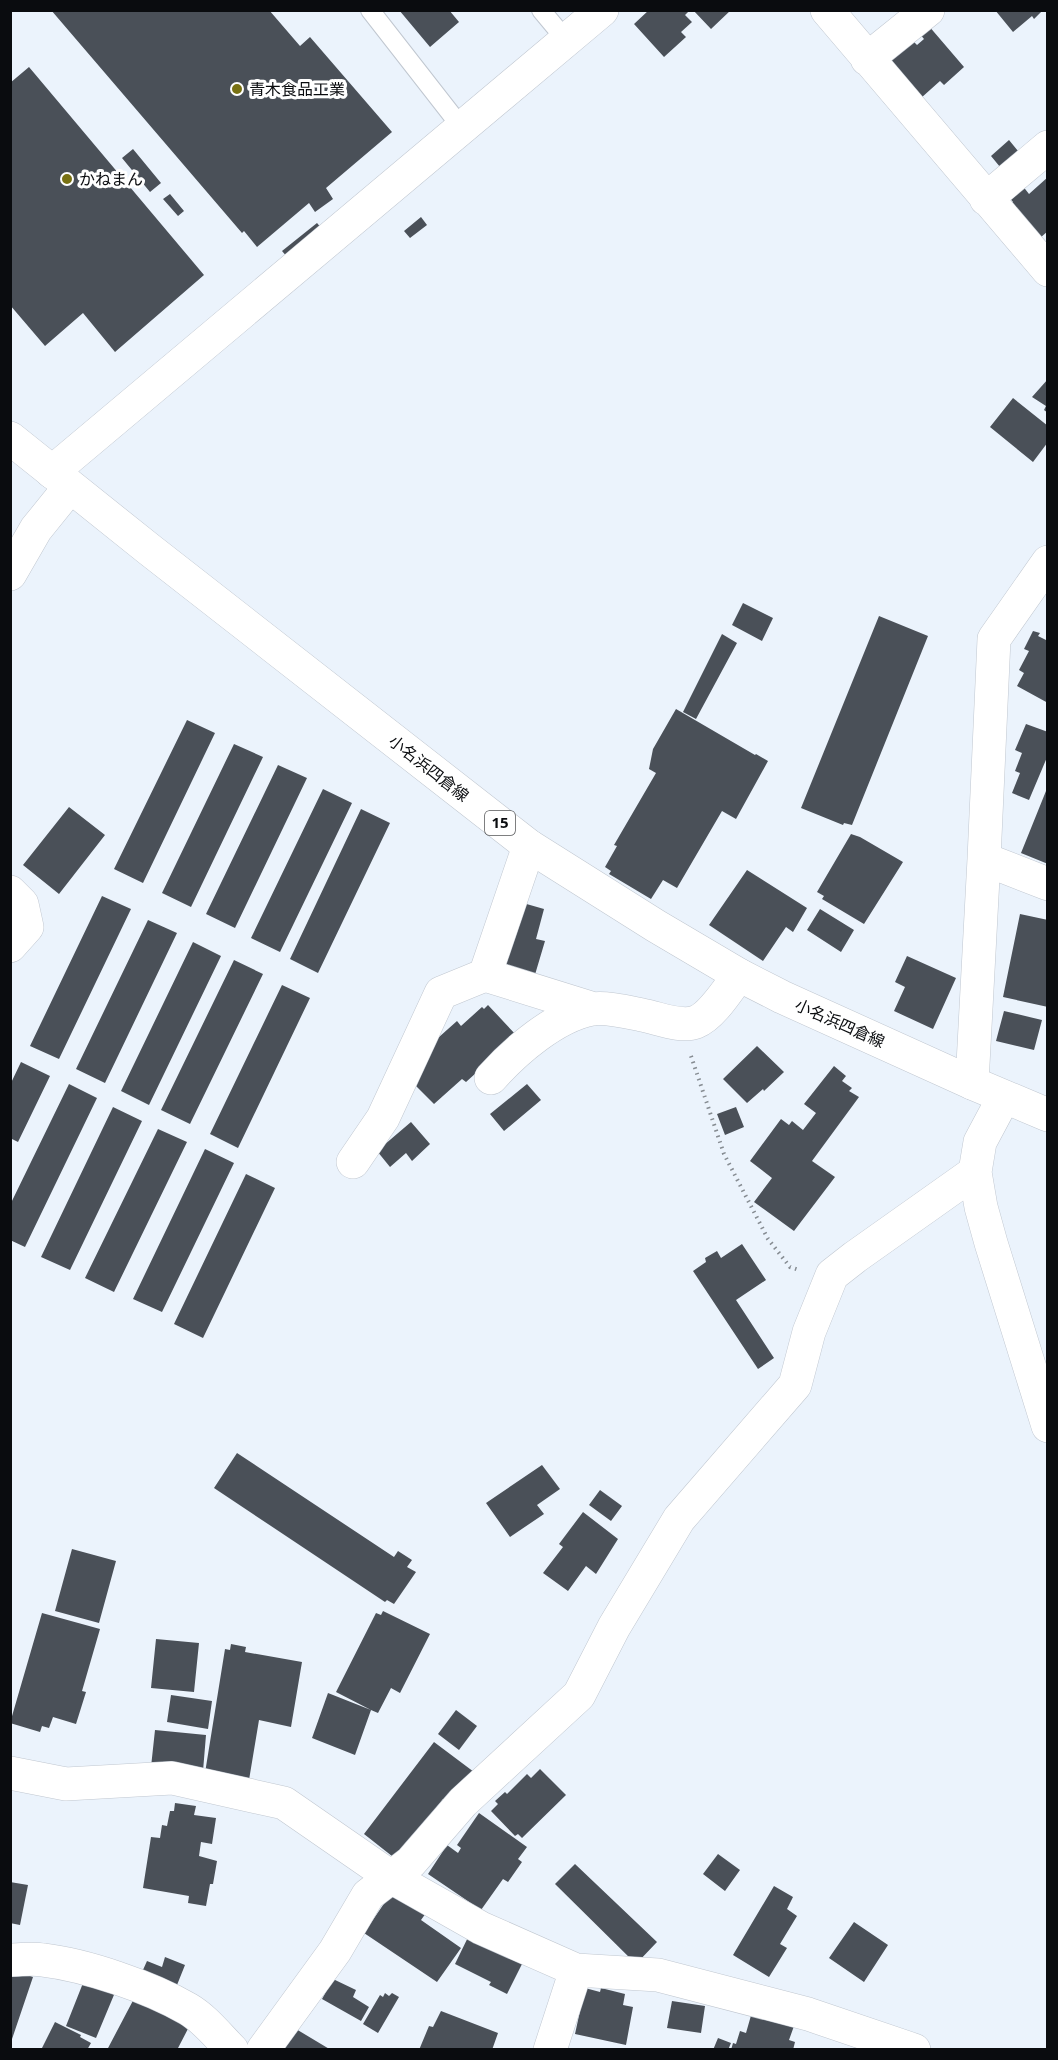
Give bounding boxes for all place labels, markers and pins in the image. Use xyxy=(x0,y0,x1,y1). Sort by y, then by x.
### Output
place label: 青木食品工業 xyxy=(249,78,345,100)
marker: 青木食品工業 xyxy=(230,82,244,96)
place label: かねまん xyxy=(79,168,143,190)
marker: かねまん xyxy=(60,172,74,186)

